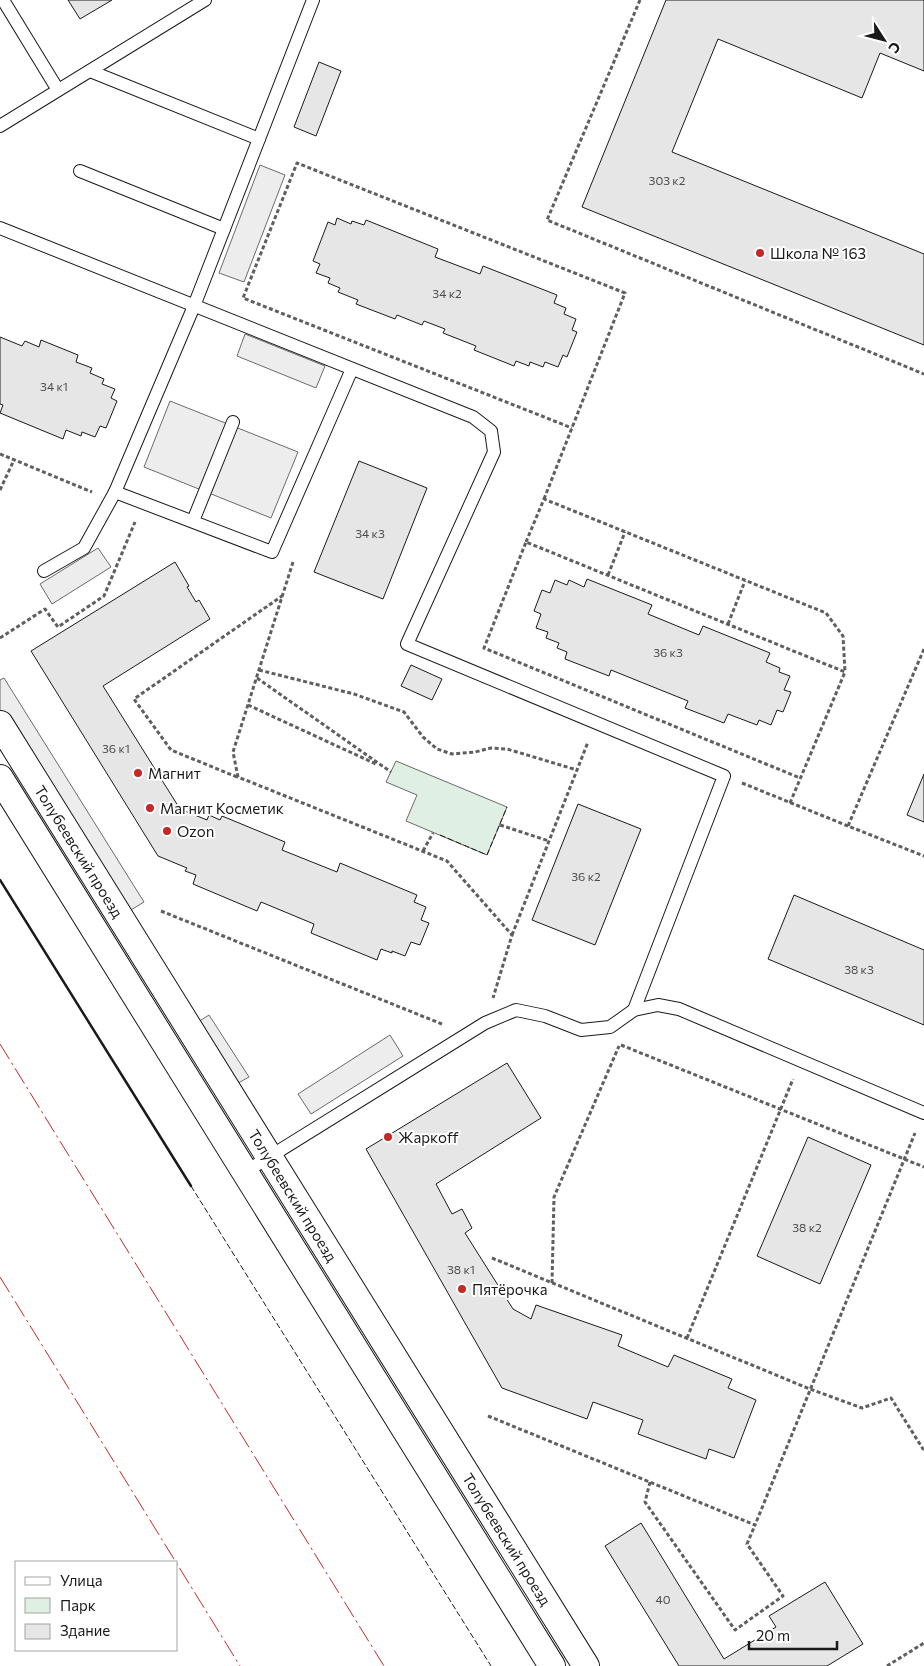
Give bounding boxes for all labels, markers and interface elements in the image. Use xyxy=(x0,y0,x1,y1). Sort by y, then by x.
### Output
north arrow xyxy=(859,15,909,65)
text: С xyxy=(885,39,905,57)
house number: 303 к2 xyxy=(649,173,686,187)
place label: Школа № 163 xyxy=(770,244,866,262)
marker: Школа № 163 xyxy=(754,247,766,259)
house number: 34 к2 xyxy=(432,286,462,300)
house number: 34 к1 xyxy=(40,379,68,393)
house number: 34 к3 xyxy=(355,526,385,540)
house number: 36 к3 xyxy=(653,645,683,659)
house number: 36 к1 xyxy=(102,741,130,755)
place label: Магнит xyxy=(148,764,201,782)
marker: Магнит xyxy=(132,767,144,779)
street label: Толубеевский проезд xyxy=(31,782,127,921)
place label: Магнит Косметик xyxy=(160,799,284,817)
marker: Магнит Косметик xyxy=(144,802,156,814)
place label: Ozon xyxy=(177,822,214,840)
marker: Ozon xyxy=(161,825,173,837)
house number: 36 к2 xyxy=(571,869,601,883)
house number: 38 к3 xyxy=(844,962,874,976)
street label: Толубеевский проезд xyxy=(245,1126,341,1265)
place label: Жаркoff xyxy=(398,1128,459,1146)
marker: Жаркoff xyxy=(382,1131,394,1143)
house number: 38 к2 xyxy=(792,1220,822,1234)
house number: 38 к1 xyxy=(447,1262,475,1276)
place label: Пятёрочка xyxy=(472,1280,547,1298)
marker: Пятёрочка xyxy=(456,1283,468,1295)
street label: Толубеевский проезд xyxy=(459,1470,555,1609)
legend xyxy=(15,1561,178,1651)
text: Улица xyxy=(60,1571,102,1589)
house number: 40 xyxy=(655,1592,671,1606)
text: Парк xyxy=(60,1596,96,1614)
scale bar xyxy=(749,1618,836,1650)
text: Здание xyxy=(60,1621,110,1639)
text: 20 m xyxy=(756,1626,790,1644)

